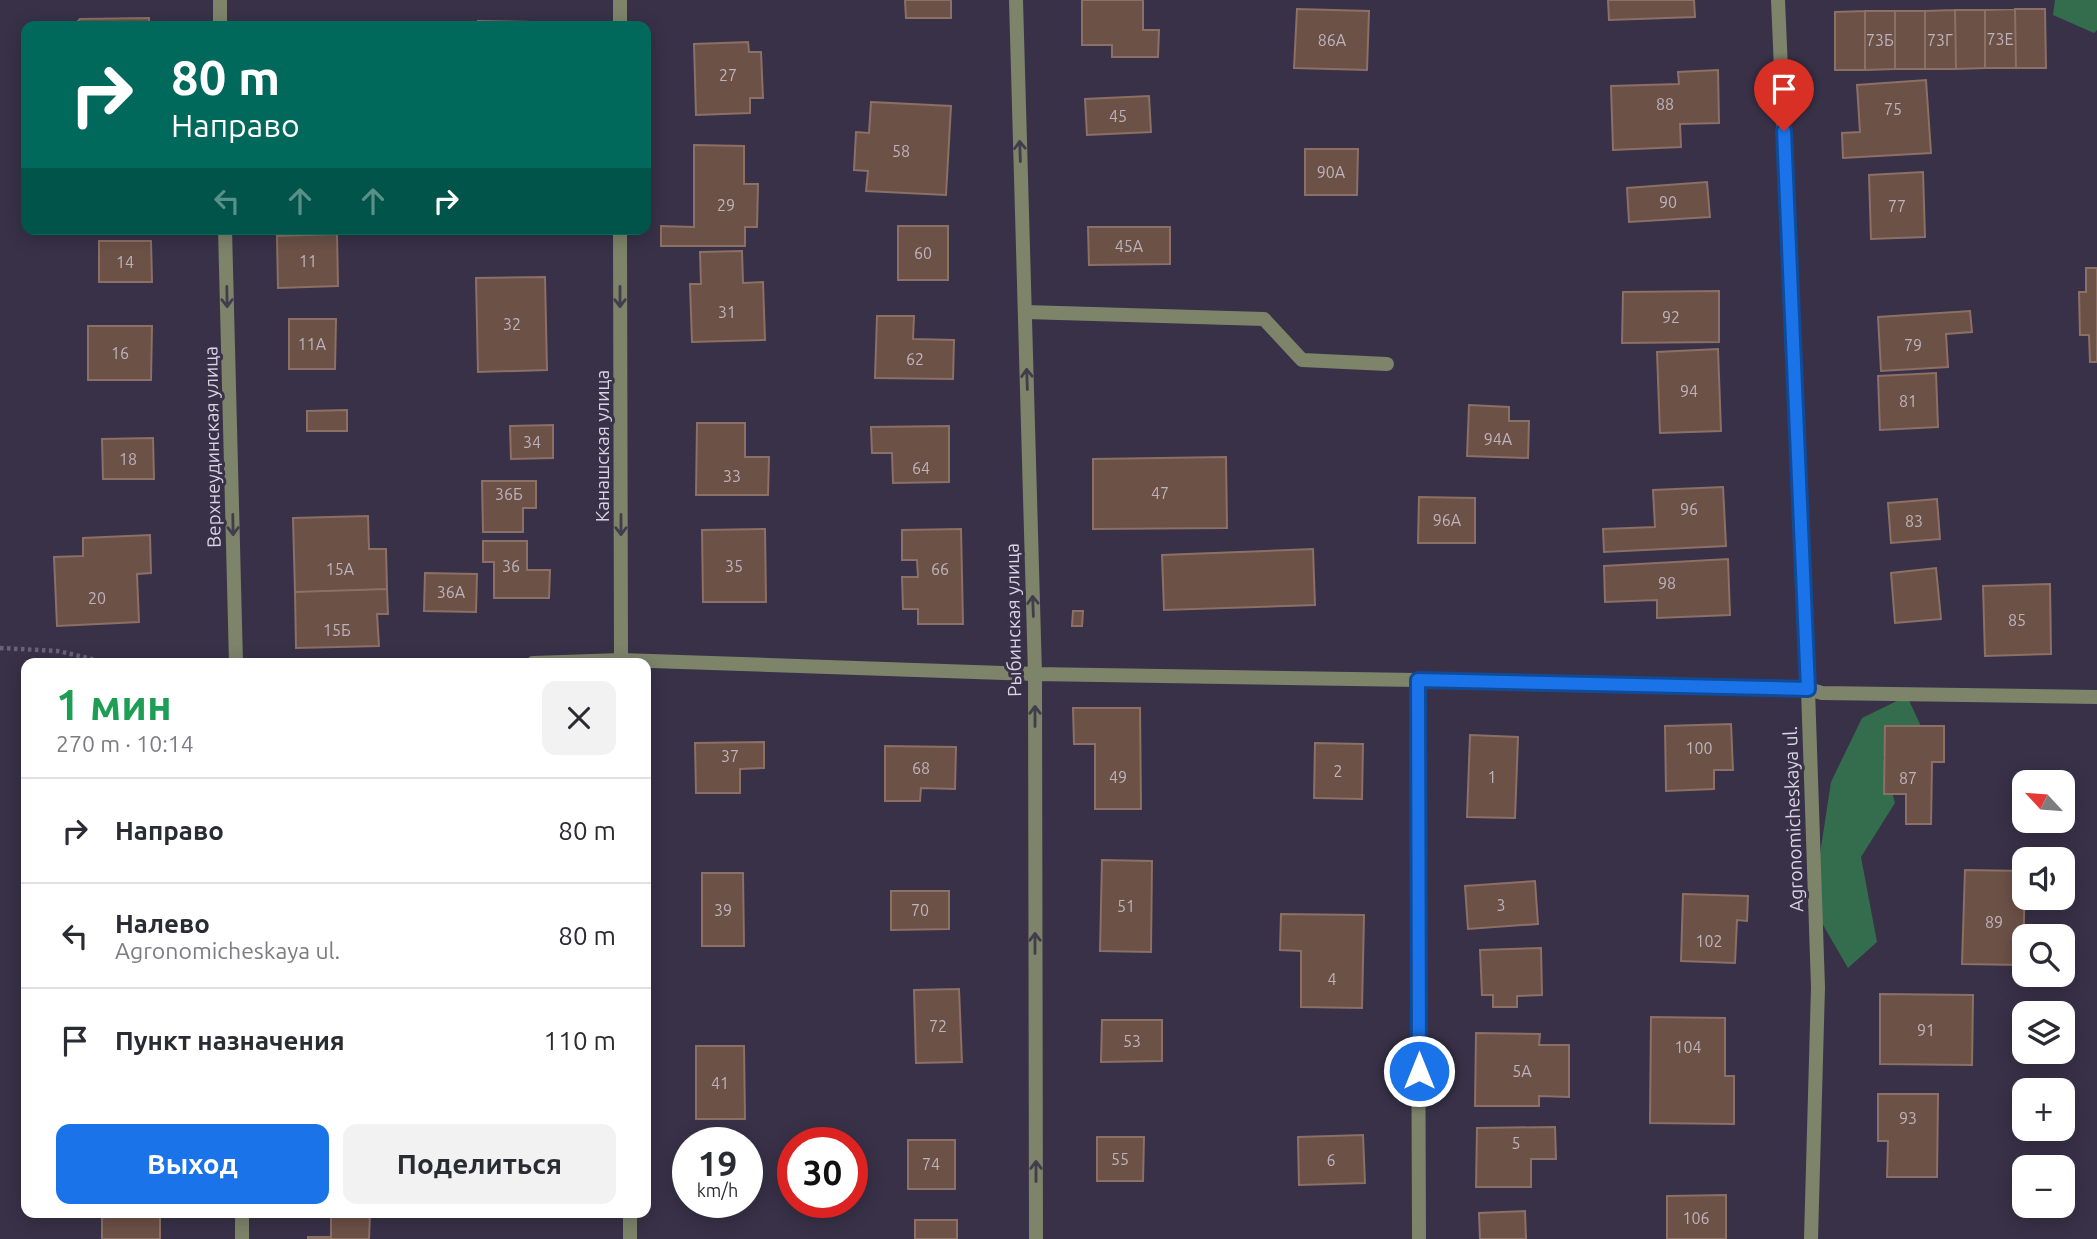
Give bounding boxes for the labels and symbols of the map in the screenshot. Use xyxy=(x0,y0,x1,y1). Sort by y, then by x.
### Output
house number: 73Е xyxy=(1986,30,2014,48)
house number: 86А xyxy=(1318,31,1347,49)
house number: 73Б xyxy=(1866,31,1894,49)
house number: 73Г xyxy=(1927,31,1953,49)
pin xyxy=(1754,59,1814,131)
house number: 27 xyxy=(719,66,737,84)
house number: 88 xyxy=(1656,95,1674,113)
house number: 75 xyxy=(1884,100,1902,118)
house number: 45 xyxy=(1109,107,1127,125)
one-way arrow xyxy=(1014,140,1027,163)
house number: 58 xyxy=(892,142,910,160)
house number: 90А xyxy=(1317,163,1346,181)
house number: 90 xyxy=(1659,193,1677,211)
house number: 29 xyxy=(717,196,735,214)
house number: 77 xyxy=(1888,197,1906,215)
house number: 45А xyxy=(1115,237,1144,255)
house number: 60 xyxy=(914,244,932,262)
house number: 11 xyxy=(299,252,317,270)
house number: 14 xyxy=(116,253,134,271)
one-way arrow xyxy=(220,286,234,309)
one-way arrow xyxy=(613,286,627,309)
house number: 31 xyxy=(718,303,736,321)
house number: 92 xyxy=(1662,308,1680,326)
house number: 32 xyxy=(503,315,521,333)
house number: 11А xyxy=(298,335,327,353)
house number: 79 xyxy=(1904,336,1922,354)
house number: 16 xyxy=(111,344,129,362)
street label: Верхнеудинская улица xyxy=(199,346,225,548)
house number: 62 xyxy=(906,350,924,368)
one-way arrow xyxy=(1020,367,1033,390)
street label: Канашская улица xyxy=(591,370,613,522)
house number: 94 xyxy=(1680,382,1698,400)
house number: 81 xyxy=(1899,392,1917,410)
house number: 94А xyxy=(1484,430,1513,448)
house number: 34 xyxy=(523,433,541,451)
house number: 18 xyxy=(119,450,137,468)
house number: 64 xyxy=(912,459,930,477)
house number: 33 xyxy=(723,467,741,485)
house number: 47 xyxy=(1151,484,1169,502)
house number: 36Б xyxy=(495,485,523,503)
house number: 96 xyxy=(1680,500,1698,518)
house number: 96А xyxy=(1433,511,1462,529)
house number: 83 xyxy=(1905,512,1923,530)
one-way arrow xyxy=(226,513,239,536)
one-way arrow xyxy=(614,513,628,536)
street label: Рыбинская улица xyxy=(1001,543,1025,697)
house number: 36 xyxy=(502,557,520,575)
house number: 35 xyxy=(725,557,743,575)
house number: 15А xyxy=(326,560,355,578)
house number: 66 xyxy=(931,560,949,578)
house number: 98 xyxy=(1658,574,1676,592)
house number: 36А xyxy=(437,583,466,601)
house number: 20 xyxy=(88,589,106,607)
one-way arrow xyxy=(1026,595,1039,618)
house number: 85 xyxy=(2008,611,2026,629)
house number: 15Б xyxy=(323,621,351,639)
one-way arrow xyxy=(1028,705,1042,728)
street label: Agronomicheskaya ul. xyxy=(1779,726,1807,912)
house number: 100 xyxy=(1685,739,1713,757)
house number: 37 xyxy=(721,747,739,765)
house number: 68 xyxy=(912,759,930,777)
house number: 2 xyxy=(1333,762,1343,780)
house number: 49 xyxy=(1109,768,1127,786)
house number: 1 xyxy=(1487,768,1497,786)
house number: 87 xyxy=(1899,769,1917,787)
north arrow xyxy=(2012,770,2076,833)
house number: 3 xyxy=(1496,896,1506,914)
house number: 51 xyxy=(1117,897,1135,915)
house number: 39 xyxy=(714,901,732,919)
house number: 70 xyxy=(911,901,929,919)
house number: 89 xyxy=(1985,913,2003,931)
one-way arrow xyxy=(1028,932,1042,955)
house number: 102 xyxy=(1695,932,1723,950)
house number: 4 xyxy=(1327,970,1337,988)
house number: 72 xyxy=(929,1017,947,1035)
house number: 91 xyxy=(1917,1021,1935,1039)
house number: 53 xyxy=(1123,1032,1141,1050)
position arrow xyxy=(1382,1034,1456,1108)
house number: 104 xyxy=(1674,1038,1702,1056)
house number: 5А xyxy=(1512,1062,1532,1080)
house number: 41 xyxy=(711,1074,729,1092)
house number: 93 xyxy=(1899,1109,1917,1127)
speed limit sign: 30 xyxy=(777,1127,868,1218)
house number: 5 xyxy=(1511,1134,1521,1152)
house number: 55 xyxy=(1111,1150,1129,1168)
house number: 6 xyxy=(1326,1151,1336,1169)
house number: 74 xyxy=(922,1155,940,1173)
one-way arrow xyxy=(1029,1160,1043,1183)
house number: 106 xyxy=(1682,1209,1710,1227)

